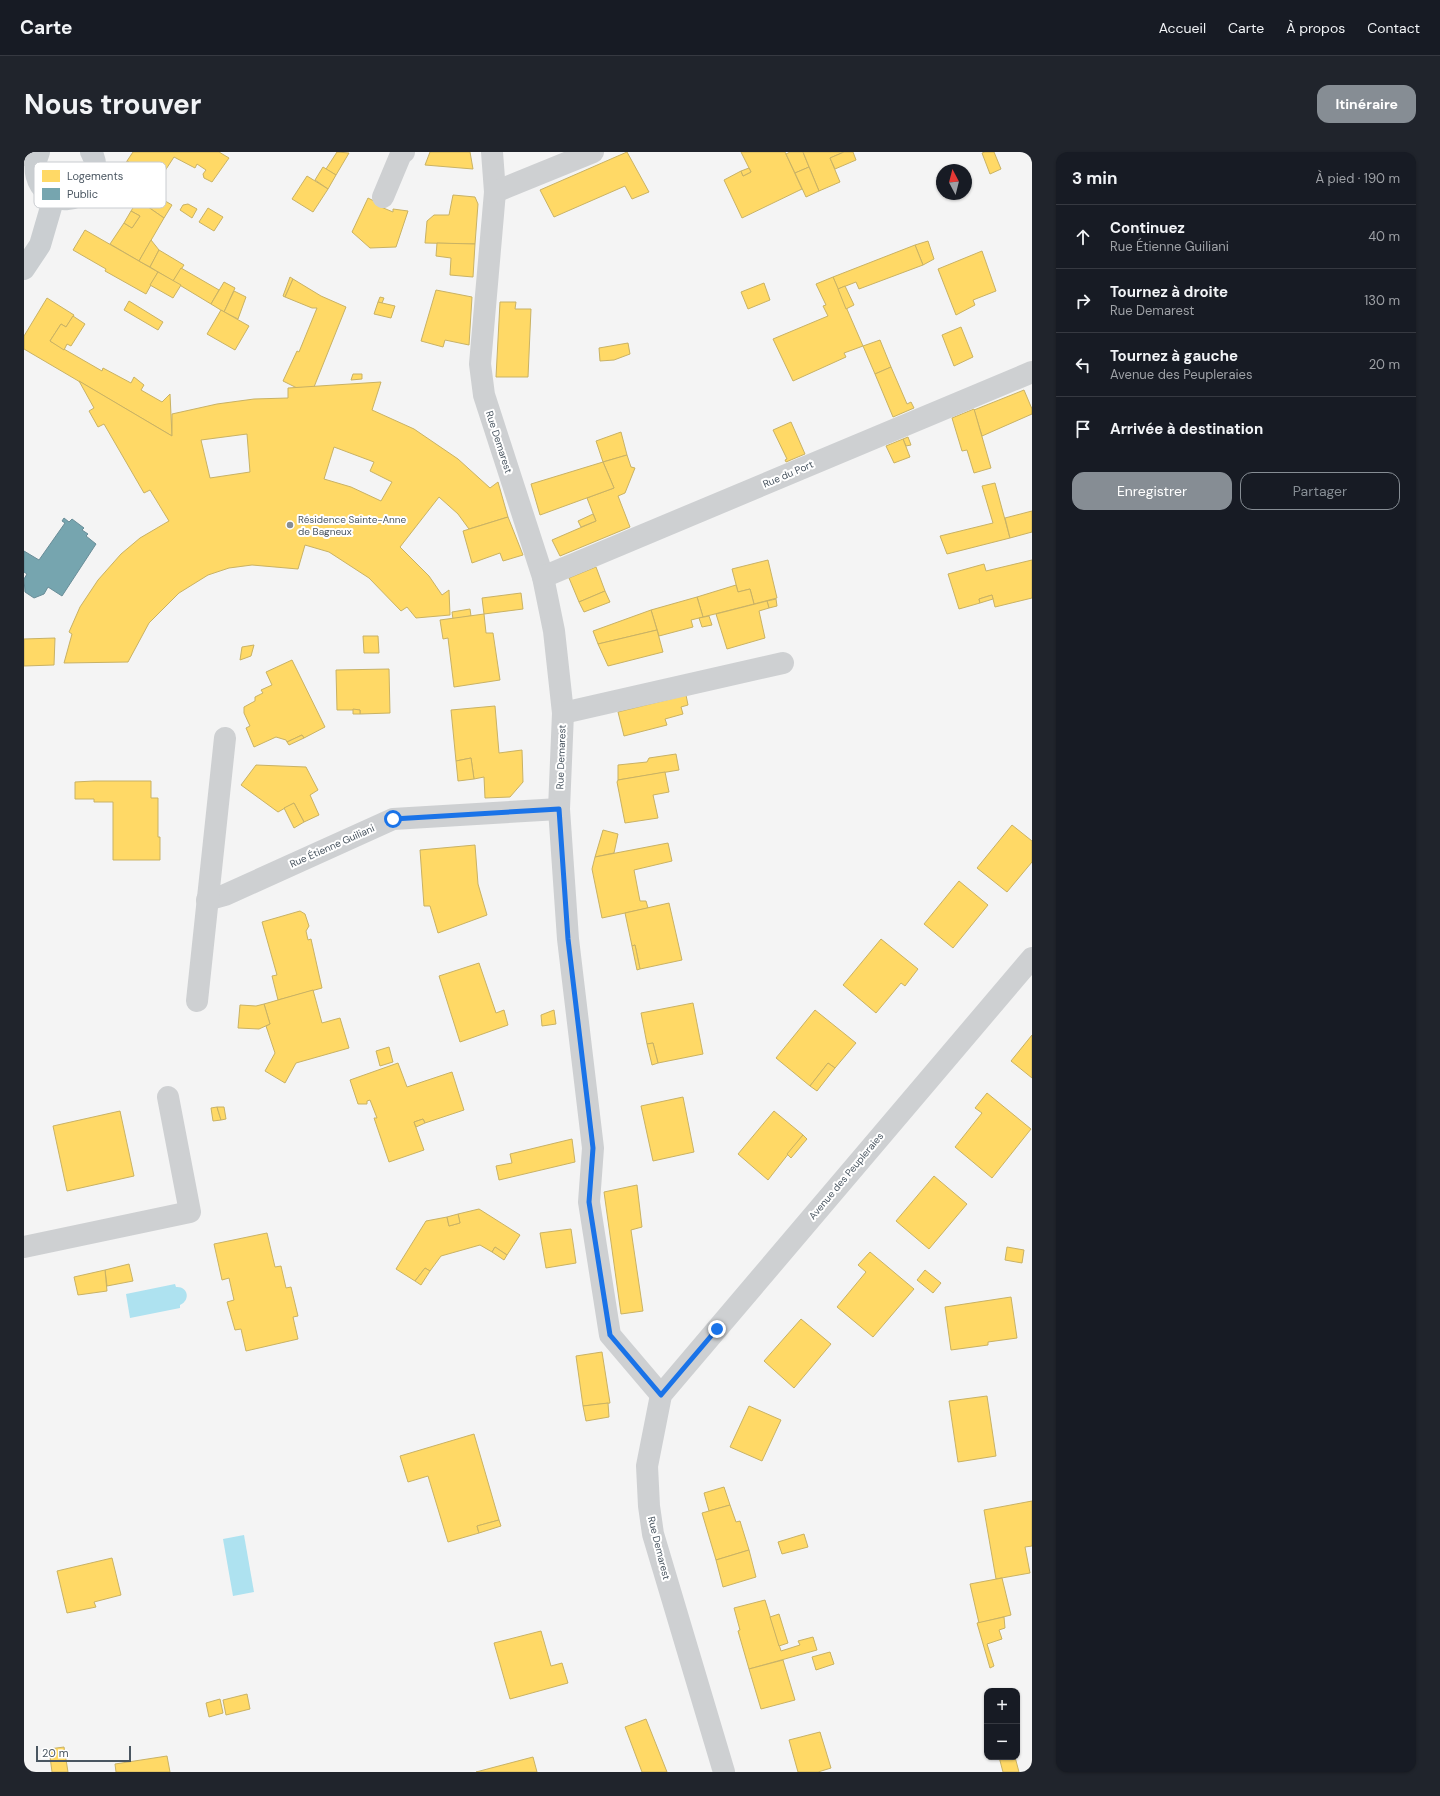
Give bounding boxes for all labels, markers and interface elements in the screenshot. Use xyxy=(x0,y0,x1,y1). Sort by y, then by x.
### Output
text: Carte xyxy=(20,15,72,40)
text: Accueil xyxy=(1159,19,1206,37)
text: Carte xyxy=(1228,19,1264,37)
text: À propos xyxy=(1286,19,1345,37)
text: Contact xyxy=(1367,19,1420,37)
button: Itinéraire xyxy=(1317,85,1416,123)
text: Nous trouver xyxy=(24,86,201,123)
legend xyxy=(34,162,166,208)
north arrow xyxy=(936,164,972,200)
text: 3 min xyxy=(1072,167,1117,189)
text: Logements xyxy=(67,169,123,183)
text: À pied · 190 m xyxy=(1315,170,1400,187)
text: Public xyxy=(67,187,98,201)
text: Continuez xyxy=(1110,218,1185,238)
icon: ahead xyxy=(1072,226,1094,248)
text: 40 m xyxy=(1368,228,1400,245)
text: Rue Étienne Guiliani xyxy=(1110,238,1229,255)
text: Tournez à droite xyxy=(1110,282,1228,302)
icon: right xyxy=(1072,290,1094,312)
text: 130 m xyxy=(1364,292,1400,309)
text: Rue Demarest xyxy=(1110,302,1194,319)
text: Tournez à gauche xyxy=(1110,346,1238,366)
icon: left xyxy=(1072,354,1094,376)
text: 20 m xyxy=(1369,356,1400,373)
text: Avenue des Peupleraies xyxy=(1110,366,1252,383)
street label: Rue Demarest xyxy=(483,409,515,475)
icon: arrive xyxy=(1072,418,1094,440)
text: Arrivée à destination xyxy=(1110,419,1263,439)
street label: Rue du Port xyxy=(761,457,815,490)
button: Enregistrer xyxy=(1072,472,1232,510)
button: Partager xyxy=(1240,472,1400,510)
place label: Résidence Sainte-Anne de Bagneux xyxy=(298,513,407,538)
marker: Résidence Sainte-Anne de Bagneux xyxy=(285,520,295,530)
street label: Rue Demarest xyxy=(553,724,569,790)
route start xyxy=(384,810,402,828)
street label: Rue Étienne Guiliani xyxy=(288,821,376,871)
street label: Avenue des Peupleraies xyxy=(806,1130,886,1222)
route end xyxy=(708,1320,726,1338)
street label: Rue Demarest xyxy=(645,1515,673,1581)
map controls xyxy=(984,1688,1020,1760)
button: + xyxy=(984,1688,1020,1724)
button: − xyxy=(984,1724,1020,1760)
scale bar xyxy=(36,1744,131,1763)
text: 20 m xyxy=(42,1746,68,1760)

